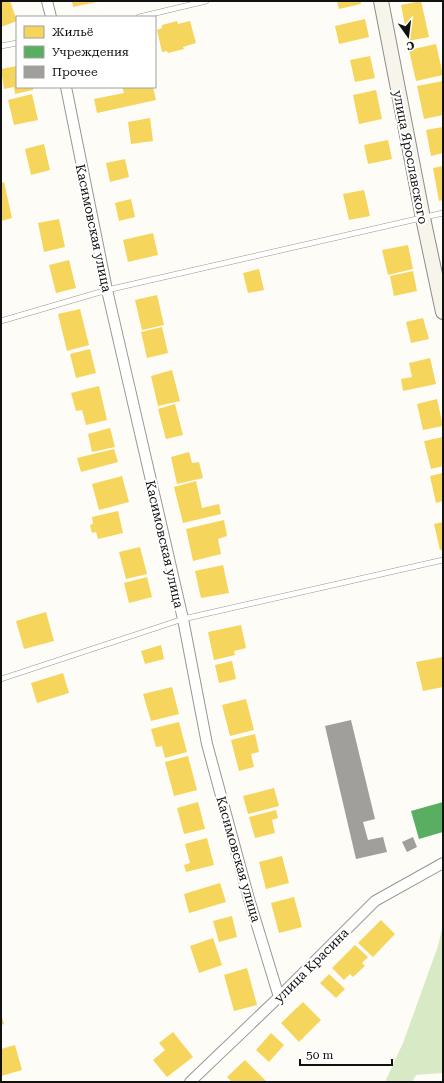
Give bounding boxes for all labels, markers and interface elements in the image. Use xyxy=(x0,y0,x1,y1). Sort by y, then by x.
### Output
legend xyxy=(16,16,156,88)
north arrow xyxy=(388,16,428,56)
text: Жильё xyxy=(52,25,94,39)
text: С xyxy=(405,38,416,53)
text: Учреждения xyxy=(52,45,129,59)
text: Прочее xyxy=(52,65,98,79)
street label: улица Ярославского xyxy=(390,89,431,225)
street label: Касимовская улица xyxy=(73,163,114,294)
street label: Касимовская улица xyxy=(143,479,187,609)
street label: Касимовская улица xyxy=(213,794,264,924)
street label: улица Красина xyxy=(271,925,352,1006)
scale bar xyxy=(300,1041,392,1067)
text: 50 m xyxy=(306,1048,333,1062)

